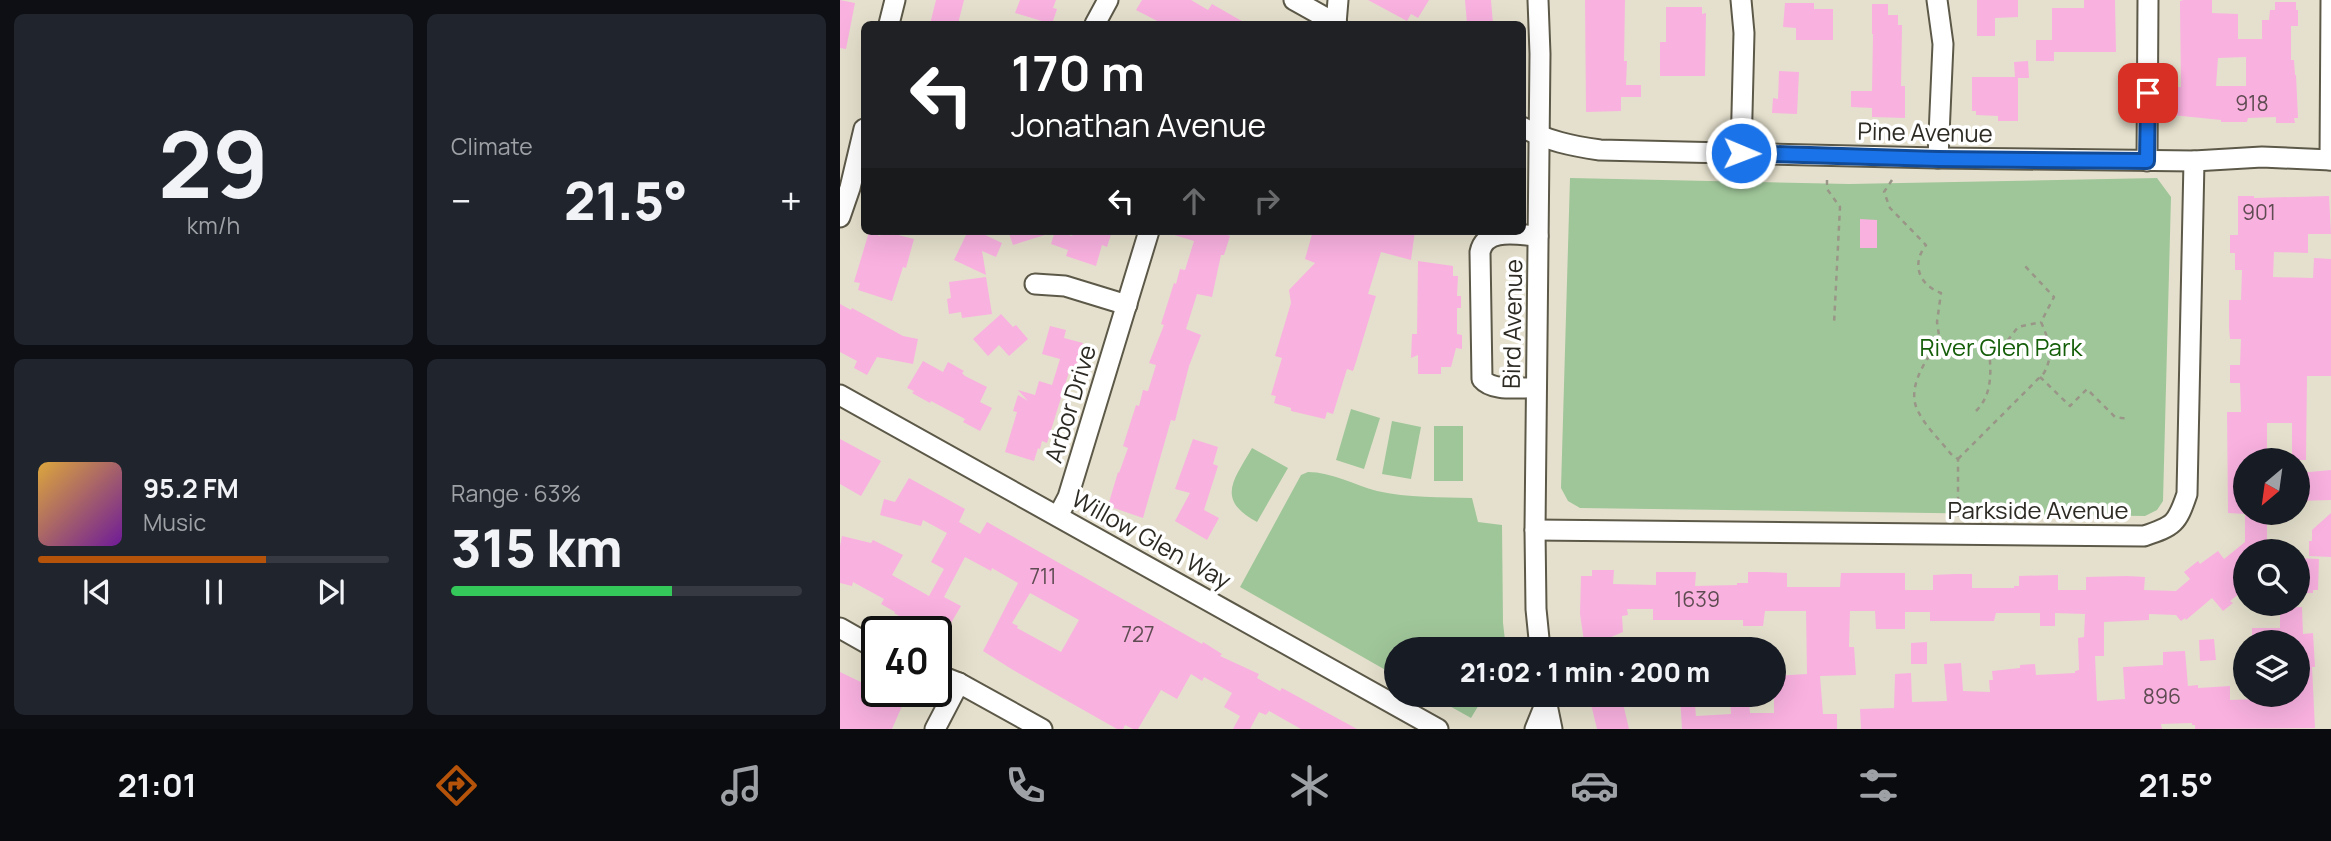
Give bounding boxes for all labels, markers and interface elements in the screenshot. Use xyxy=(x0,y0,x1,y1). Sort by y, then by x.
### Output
text: 170 m xyxy=(1011,39,1145,106)
icon: left xyxy=(896,49,987,140)
pin xyxy=(2118,63,2178,123)
icon: arrive xyxy=(2129,74,2167,112)
house number: 918 xyxy=(2235,89,2269,117)
text: 29 xyxy=(158,101,269,225)
text: Jonathan Avenue xyxy=(1011,103,1266,147)
street label: Pine Avenue xyxy=(1857,114,1993,149)
position arrow xyxy=(1704,116,1778,190)
text: Climate xyxy=(451,130,533,162)
text: 21.5° xyxy=(564,165,688,236)
text: − xyxy=(451,174,472,226)
text: + xyxy=(780,174,802,226)
icon: left xyxy=(1102,182,1140,220)
icon: ahead xyxy=(1175,182,1213,220)
icon: right xyxy=(1248,182,1286,220)
house number: 901 xyxy=(2242,198,2276,226)
text: km/h xyxy=(187,209,240,241)
street label: Bird Avenue xyxy=(1494,259,1529,389)
park label: River Glen Park xyxy=(1919,330,2084,363)
street label: Arbor Drive xyxy=(1036,340,1103,467)
north arrow xyxy=(2233,448,2310,525)
map controls xyxy=(2233,448,2310,707)
text: 95.2 FM xyxy=(143,470,239,506)
text: Range · 63% xyxy=(451,477,581,509)
street label: Willow Glen Way xyxy=(1066,481,1238,596)
street label: Parkside Avenue xyxy=(1947,493,2129,526)
text: Music xyxy=(143,506,206,538)
text: 315 km xyxy=(451,512,623,583)
button: search xyxy=(2233,539,2310,616)
house number: 711 xyxy=(1030,562,1056,590)
icon: previous xyxy=(78,573,116,611)
icon: pause xyxy=(195,573,233,611)
icon: next xyxy=(312,573,350,611)
house number: 1639 xyxy=(1674,585,1720,613)
speed limit sign: 40 xyxy=(861,616,952,707)
house number: 727 xyxy=(1121,620,1155,648)
button: layers xyxy=(2233,630,2310,707)
text: 21:02 · 1 min · 200 m xyxy=(1460,654,1710,690)
house number: 896 xyxy=(2143,682,2181,710)
icon: directions xyxy=(432,761,481,810)
icon: music xyxy=(717,761,766,810)
icon: phone xyxy=(1001,761,1050,810)
icon: climate xyxy=(1285,761,1334,810)
icon: car xyxy=(1570,761,1619,810)
icon: filters xyxy=(1854,761,1903,810)
text: 21:01 xyxy=(118,763,197,807)
text: 21.5° xyxy=(2139,763,2213,807)

